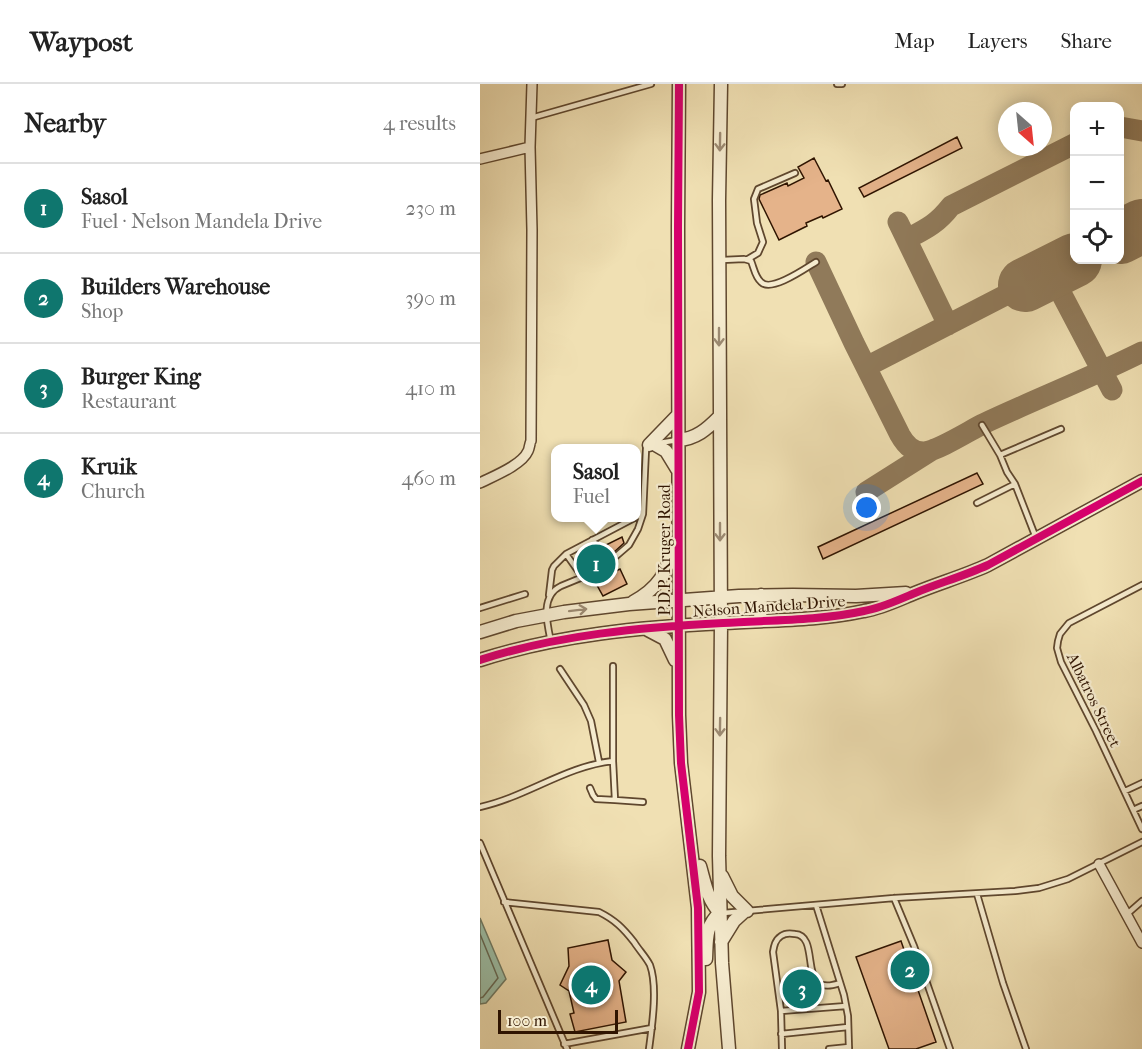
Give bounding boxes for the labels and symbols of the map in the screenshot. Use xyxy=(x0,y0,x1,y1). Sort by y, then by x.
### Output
north arrow xyxy=(998,102,1052,156)
one-way arrow xyxy=(714,132,726,152)
one-way arrow xyxy=(713,327,725,347)
street label: P.D.P. Kruger Road xyxy=(655,484,674,616)
your location xyxy=(852,493,881,522)
one-way arrow xyxy=(714,522,726,542)
pin: 1 xyxy=(576,542,616,586)
street label: Nelson Mandela Drive xyxy=(692,591,846,621)
one-way arrow xyxy=(568,605,587,616)
street label: Albatros Street xyxy=(1063,649,1125,751)
one-way arrow xyxy=(714,717,726,737)
pin: 2 xyxy=(890,948,930,992)
pin: 4 xyxy=(572,962,610,1008)
pin: 3 xyxy=(782,966,822,1012)
scale bar xyxy=(498,1007,618,1034)

